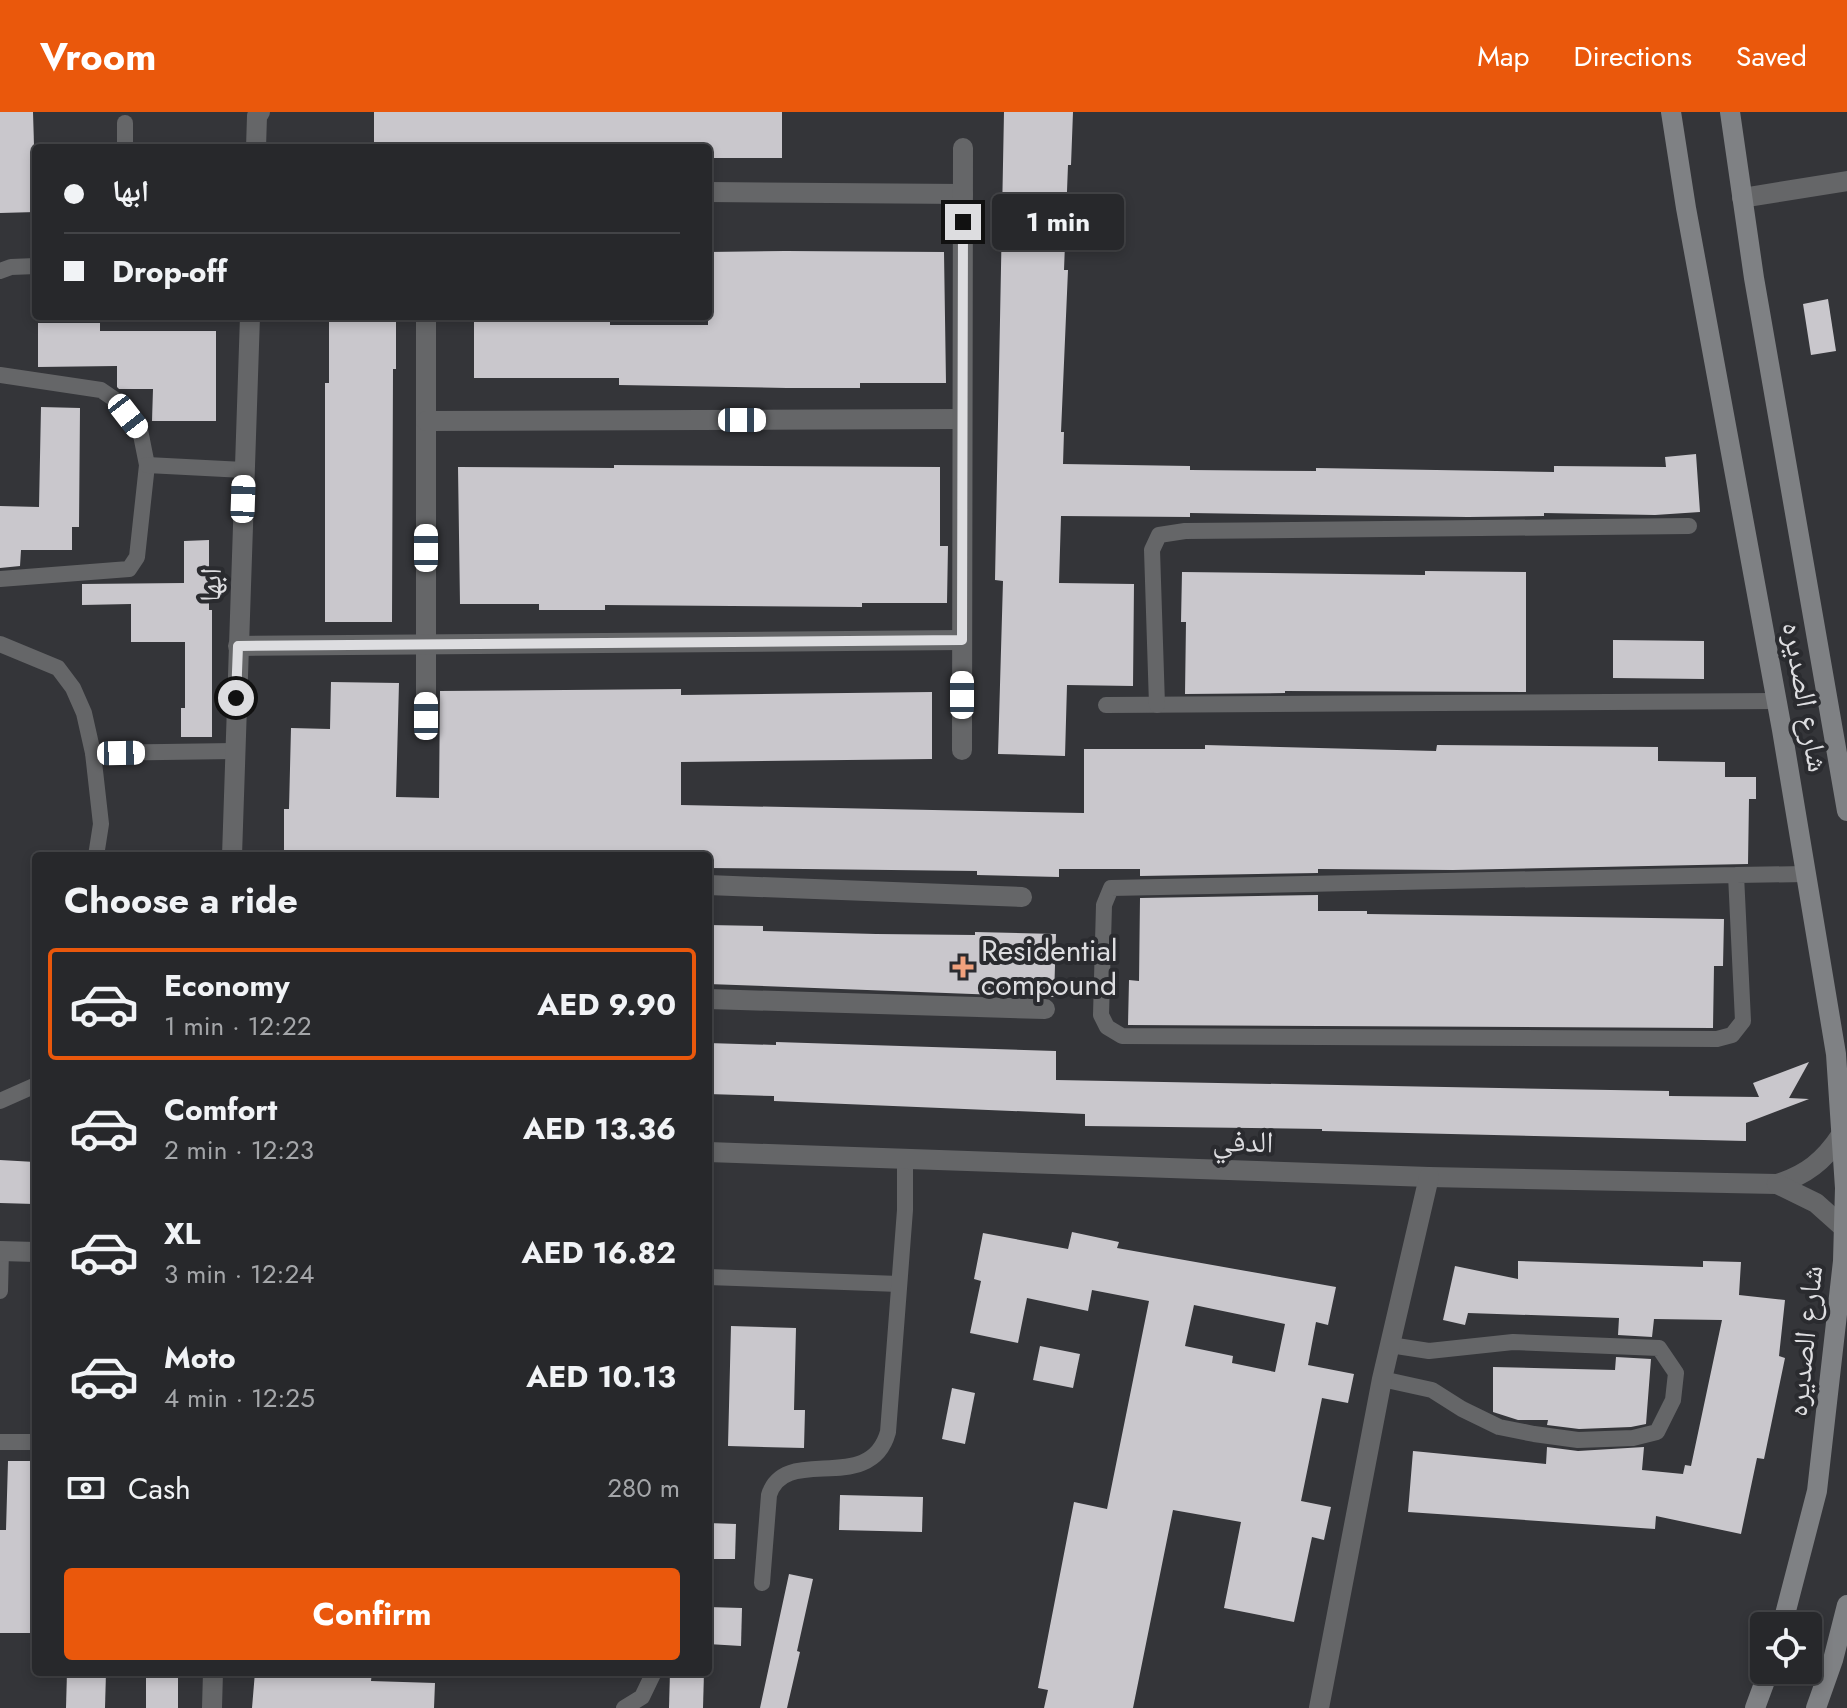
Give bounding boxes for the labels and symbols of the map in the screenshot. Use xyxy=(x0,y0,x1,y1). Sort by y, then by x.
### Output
callout: 1 min xyxy=(991,194,1123,250)
route end xyxy=(945,204,981,240)
car xyxy=(104,390,152,442)
car xyxy=(718,408,766,432)
car xyxy=(230,475,256,523)
car xyxy=(414,524,438,572)
street label: ابها xyxy=(188,567,232,603)
street label: شارع الصديره xyxy=(1772,619,1840,775)
car xyxy=(950,671,974,719)
route start xyxy=(218,680,254,716)
car xyxy=(414,692,438,740)
car xyxy=(97,741,145,765)
place label: Residential compound xyxy=(981,929,1118,1006)
marker: Residential compound xyxy=(952,956,974,978)
street label: الدفي xyxy=(1212,1118,1274,1166)
street label: شارع الصديره xyxy=(1775,1263,1833,1419)

